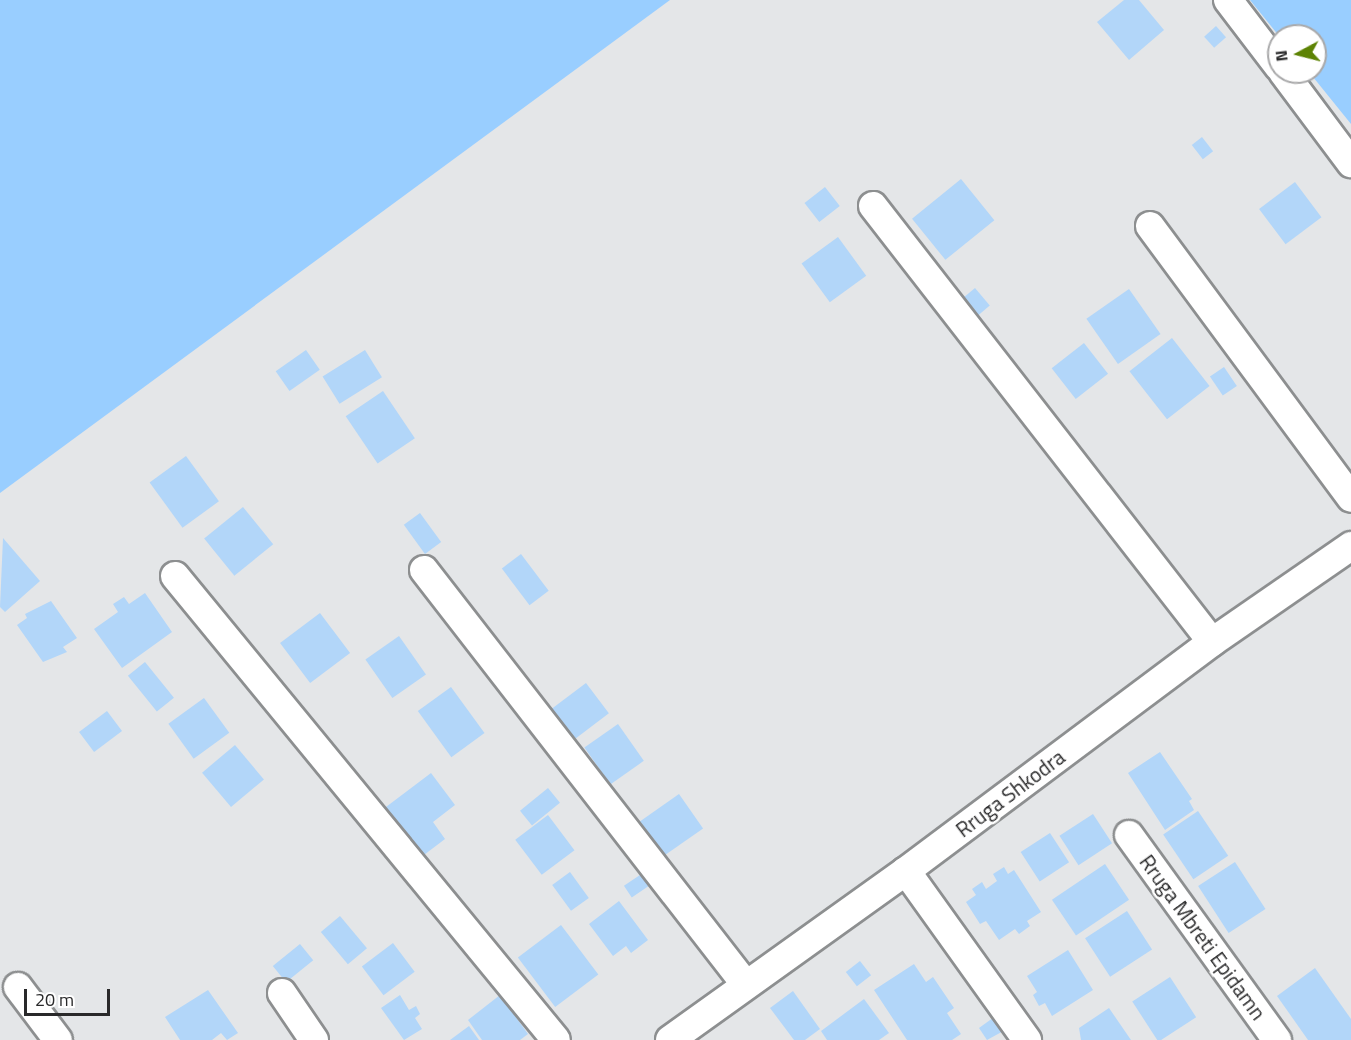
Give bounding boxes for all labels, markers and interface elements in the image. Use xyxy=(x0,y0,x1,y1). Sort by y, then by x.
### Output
north arrow xyxy=(1267,24,1327,84)
text: N xyxy=(1269,49,1294,63)
street label: Rruga Shkodra xyxy=(951,744,1069,842)
street label: Rruga Mbreti Epidamn xyxy=(1135,850,1271,1024)
scale bar xyxy=(27,977,112,1015)
text: 20 m xyxy=(35,986,74,1013)

